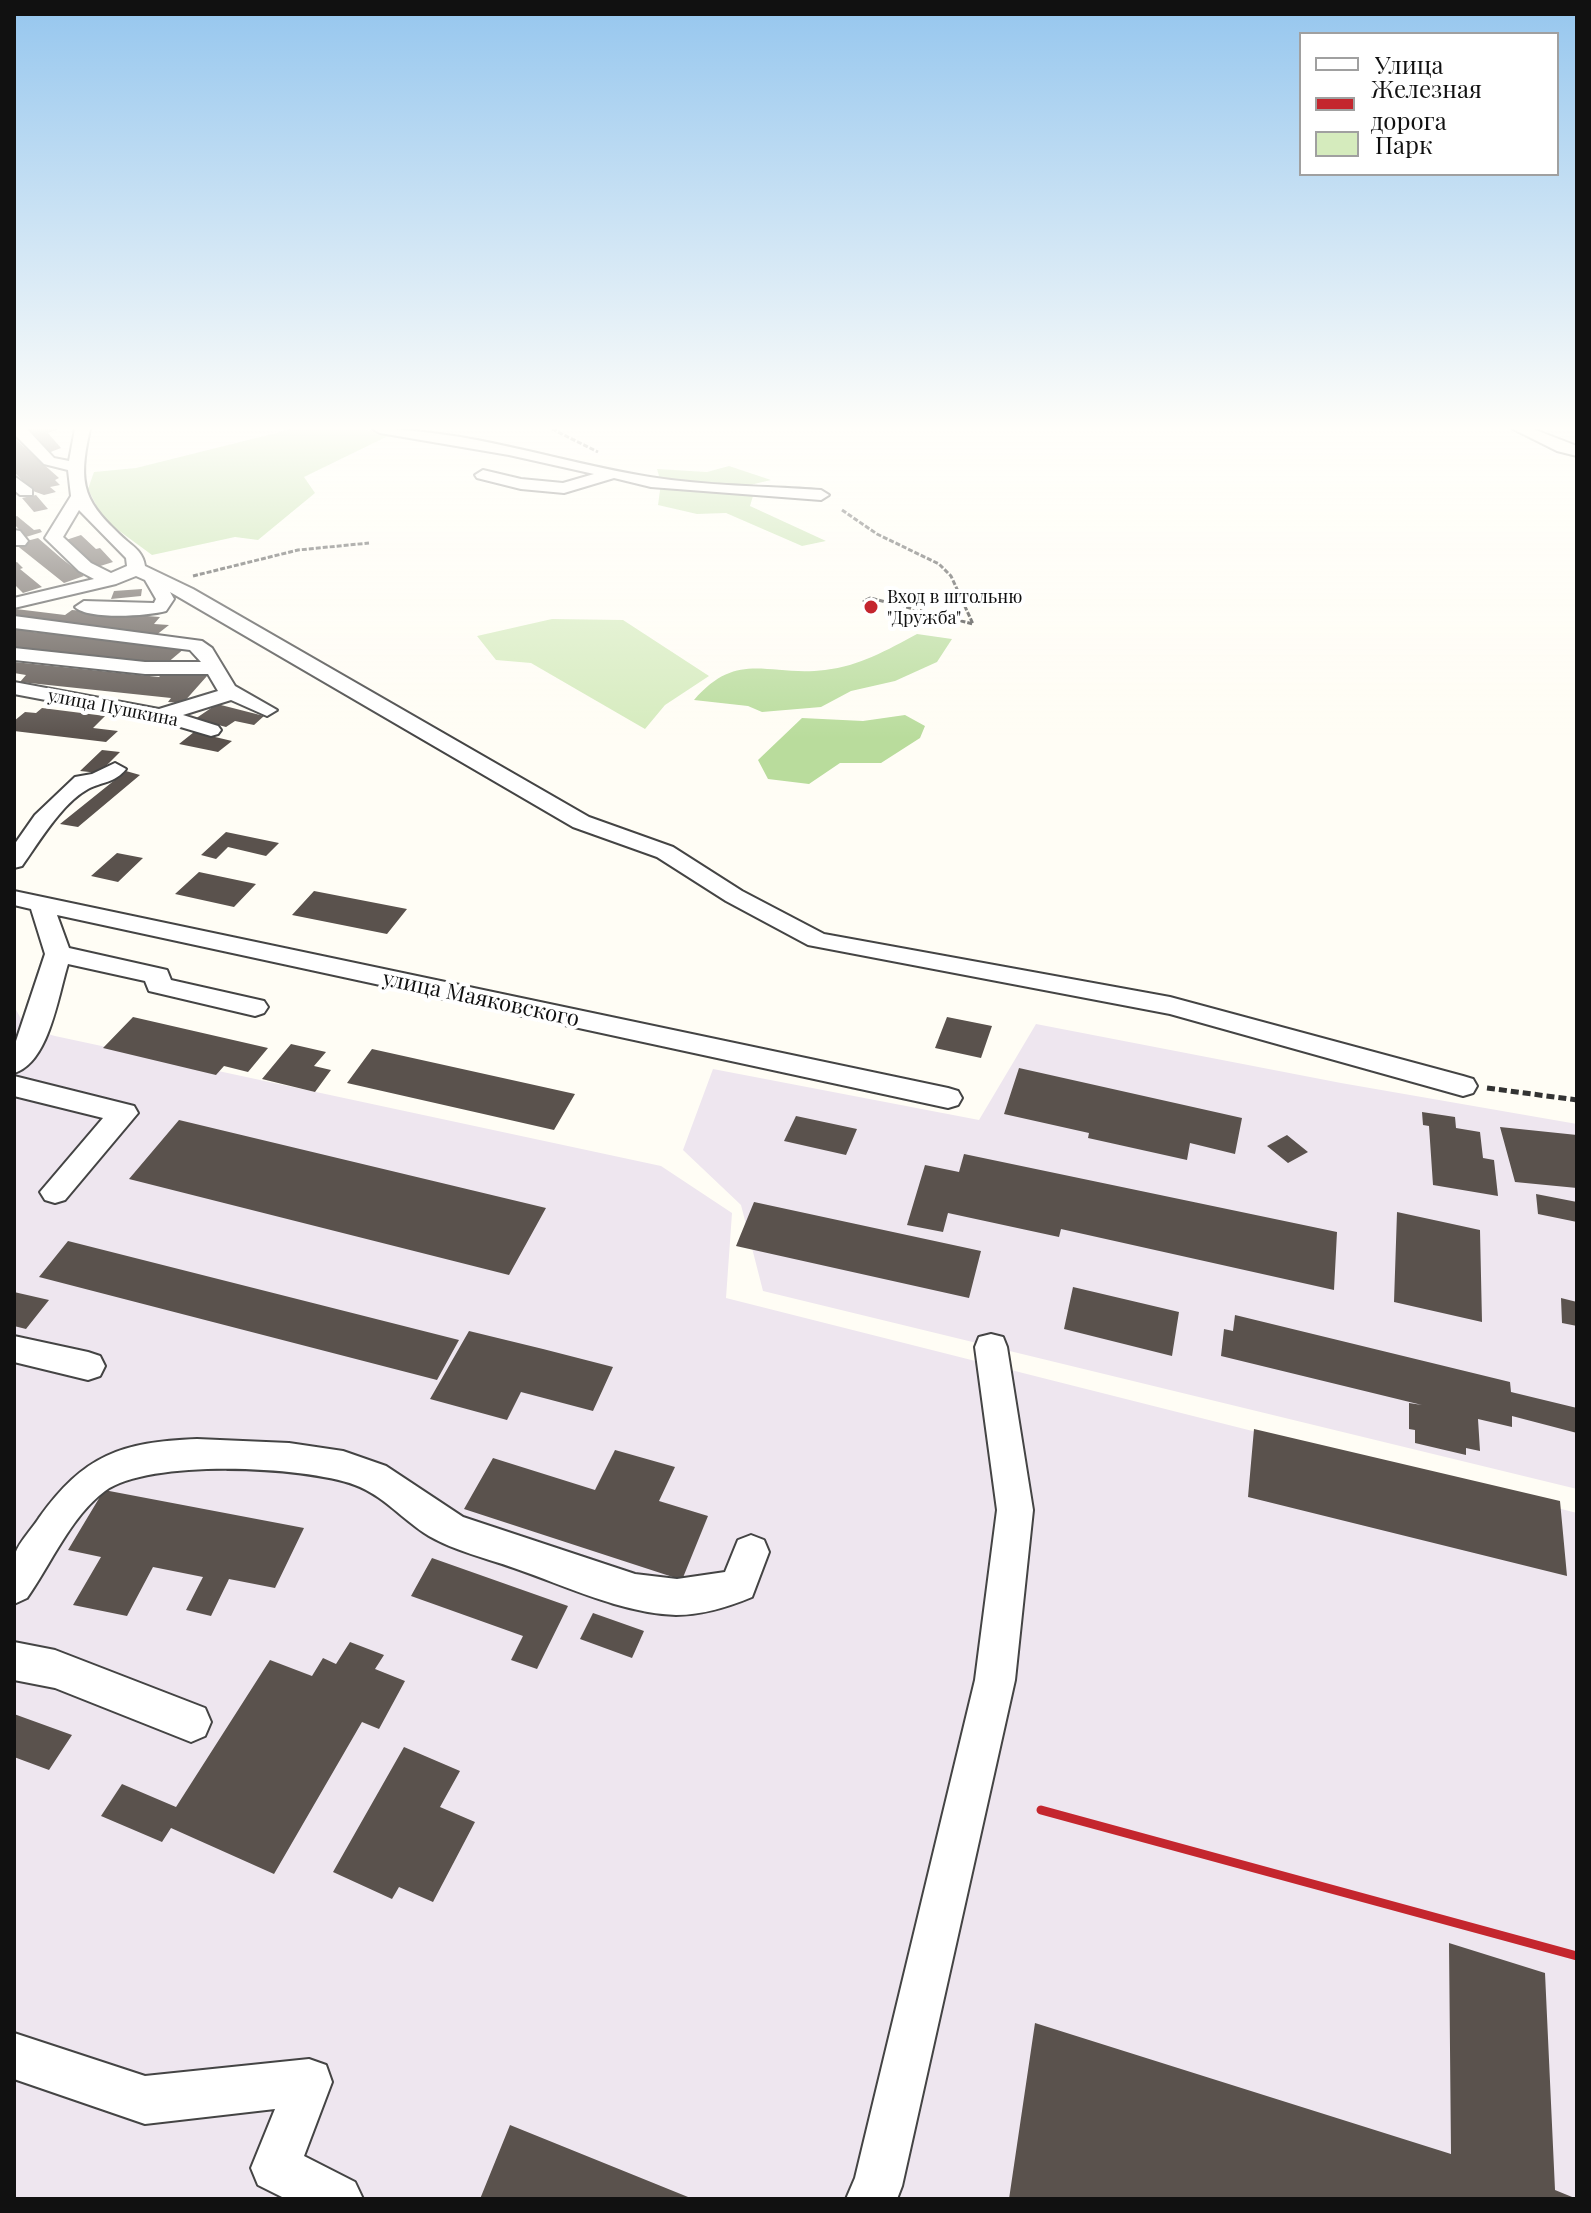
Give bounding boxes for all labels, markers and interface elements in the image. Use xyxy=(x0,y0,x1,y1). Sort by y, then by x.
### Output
legend xyxy=(1299,32,1559,176)
text: Улица xyxy=(1375,48,1444,80)
text: Железная дорога xyxy=(1371,72,1482,136)
text: Парк xyxy=(1375,128,1433,160)
place label: Вход в штольню "Дружба" xyxy=(887,586,1022,628)
marker: Вход в штольню "Дружба" xyxy=(862,598,880,616)
street label: улица Пушкина xyxy=(46,685,180,731)
street label: улица Маяковского xyxy=(380,965,582,1033)

